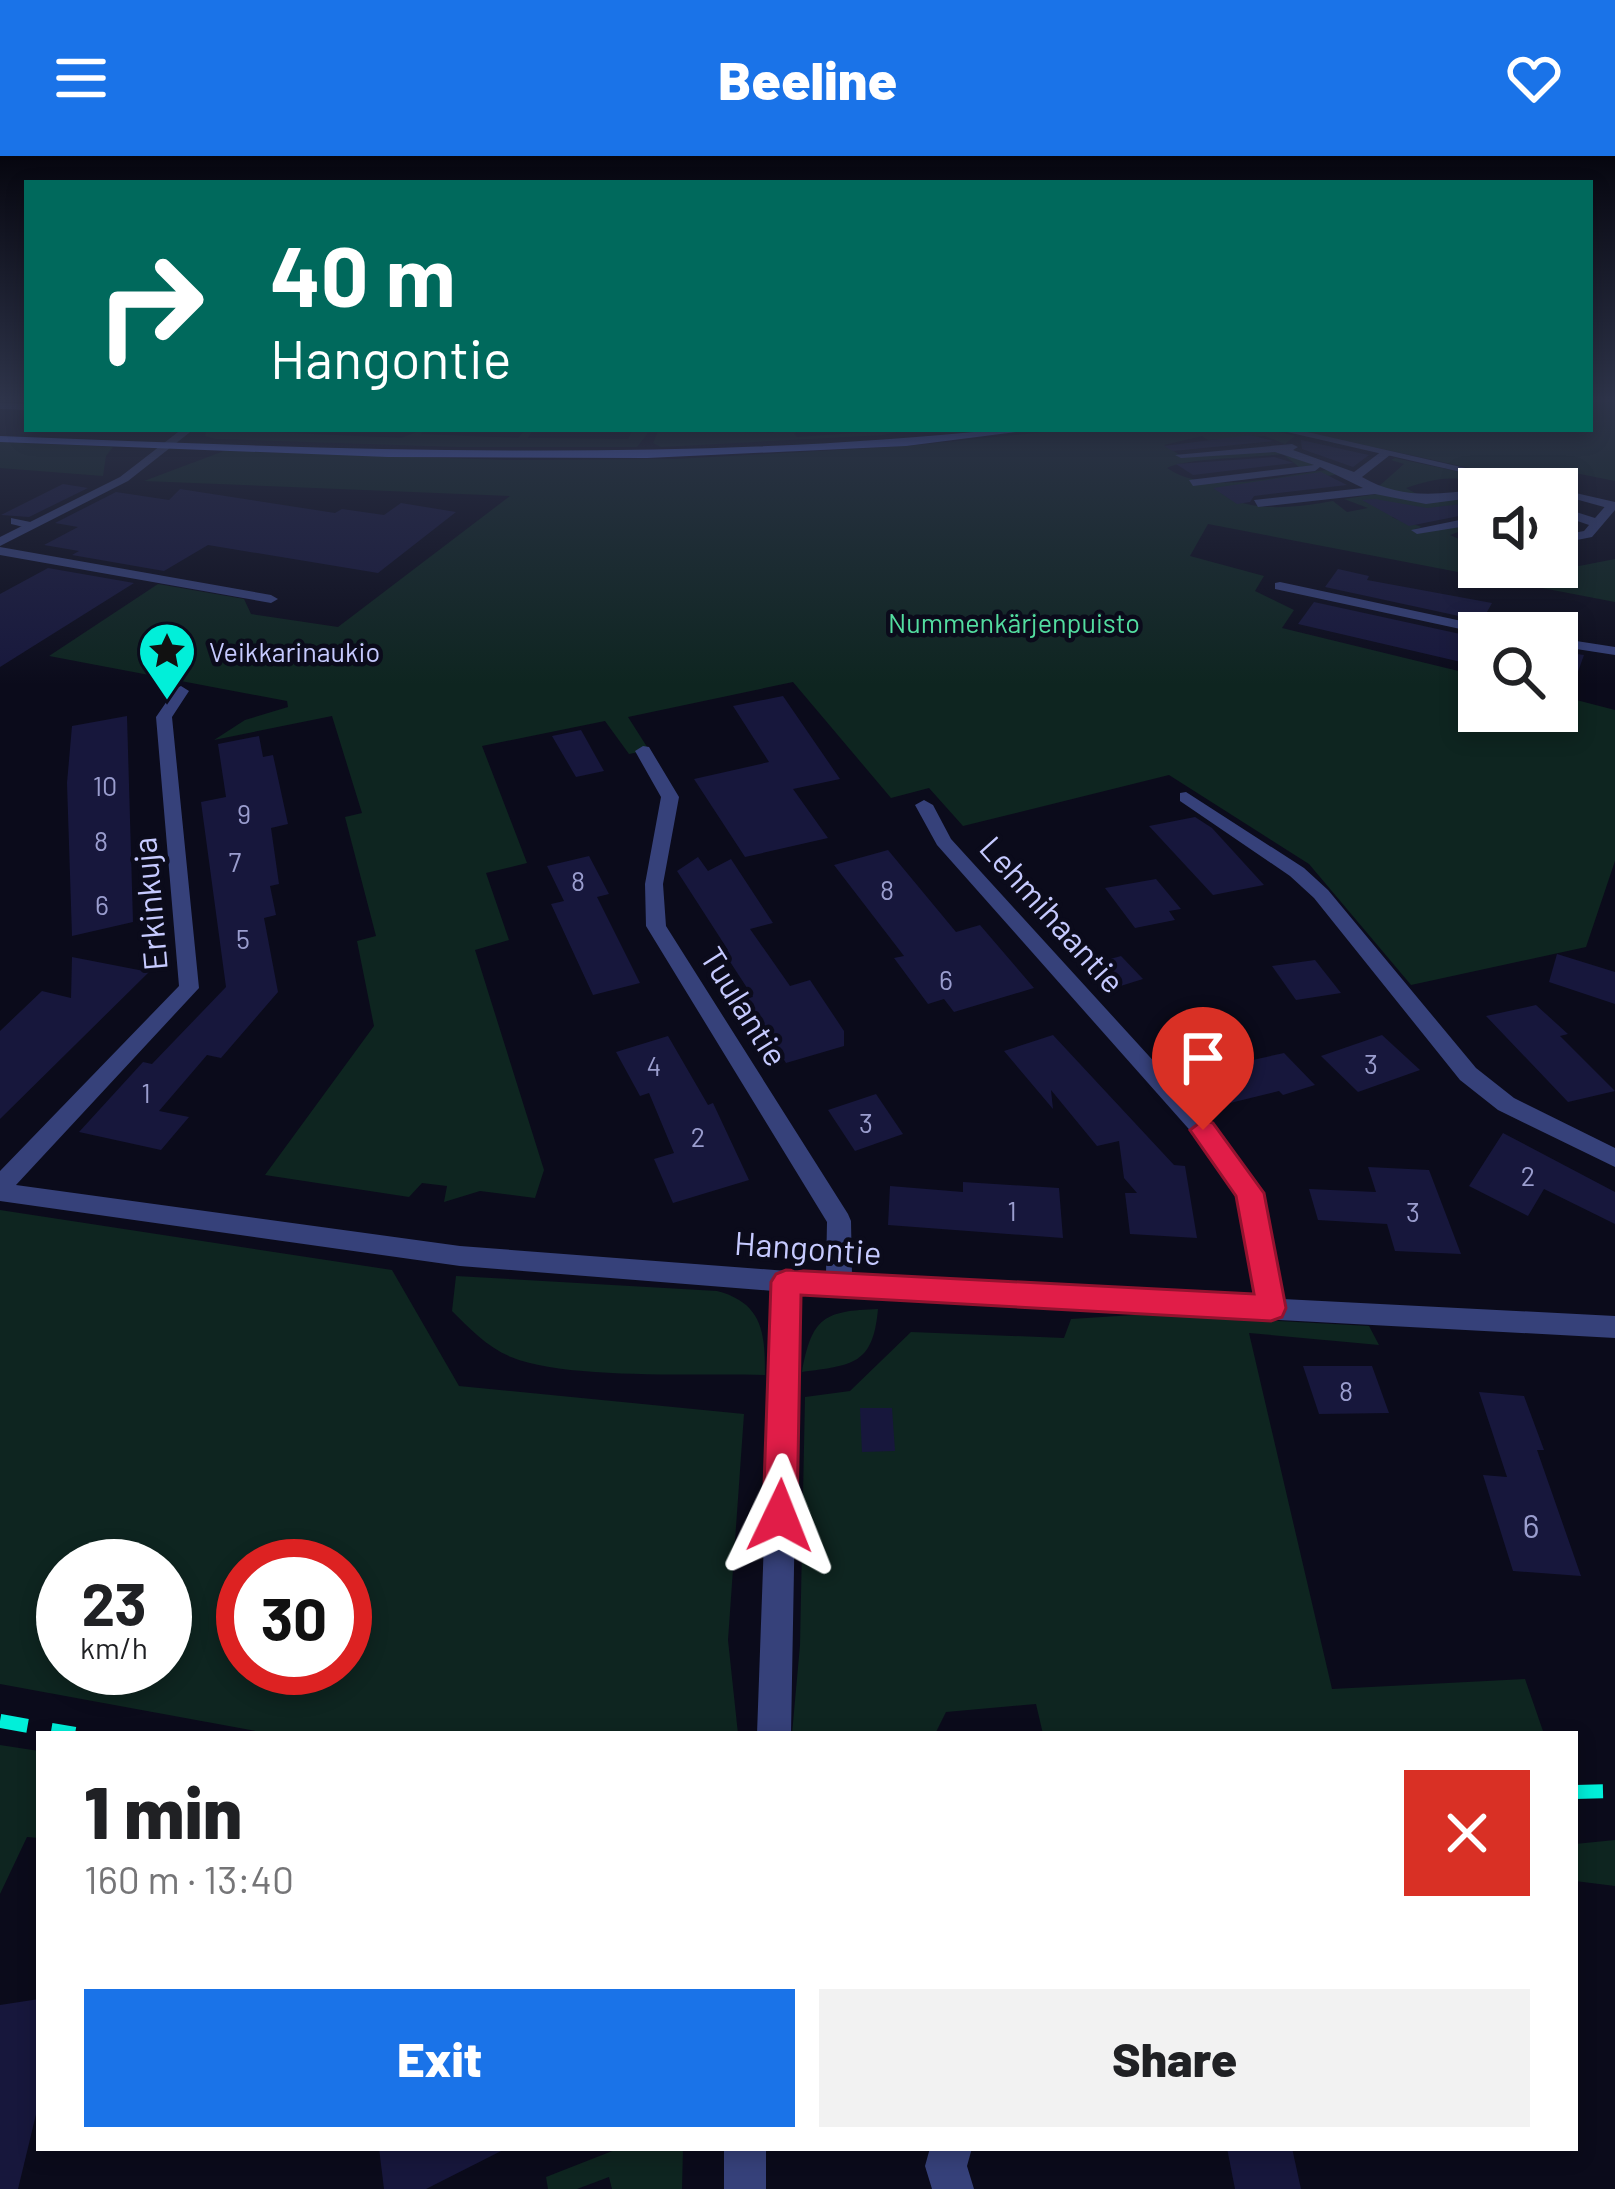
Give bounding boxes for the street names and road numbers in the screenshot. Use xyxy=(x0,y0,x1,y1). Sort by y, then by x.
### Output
street label: Lehmihaantie xyxy=(972,827,1134,1001)
street label: Erkinkuja xyxy=(123,836,175,972)
street label: Tuulantie xyxy=(693,939,797,1073)
street label: Hangontie xyxy=(733,1222,883,1272)

